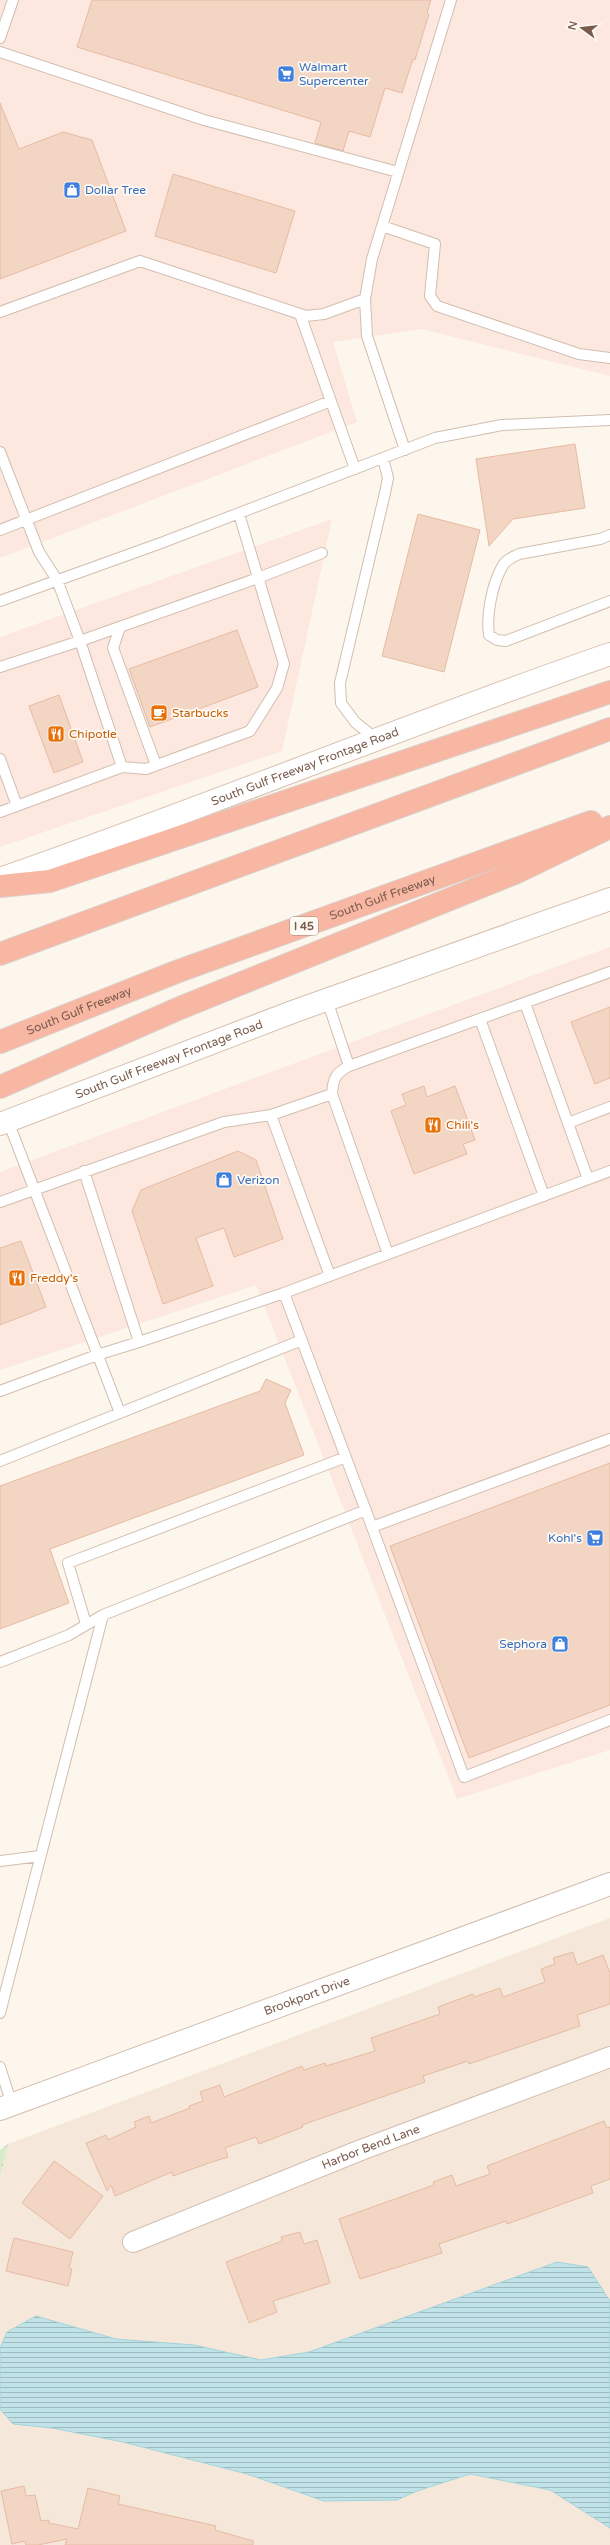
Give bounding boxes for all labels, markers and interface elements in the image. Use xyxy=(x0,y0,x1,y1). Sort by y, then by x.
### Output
north arrow xyxy=(562,8,602,48)
text: N xyxy=(565,20,580,31)
place label: Walmart Supercenter xyxy=(299,60,369,88)
supermarket icon: Walmart Supercenter xyxy=(276,64,296,84)
shop icon: Dollar Tree xyxy=(62,180,82,200)
place label: Dollar Tree xyxy=(85,183,146,197)
cafe icon: Starbucks xyxy=(149,703,169,723)
place label: Starbucks xyxy=(172,706,229,720)
restaurant icon: Chipotle xyxy=(46,724,66,744)
street label: South Gulf Freeway Frontage Road xyxy=(209,725,401,808)
place label: Chipotle xyxy=(69,727,117,741)
street label: South Gulf Freeway xyxy=(328,872,438,923)
road number: I 45 xyxy=(290,917,318,935)
street label: South Gulf Freeway xyxy=(25,983,134,1038)
street label: South Gulf Freeway Frontage Road xyxy=(73,1017,265,1102)
restaurant icon: Chili's xyxy=(423,1115,443,1135)
place label: Chili's xyxy=(446,1118,479,1132)
shop icon: Verizon xyxy=(214,1170,234,1190)
place label: Verizon xyxy=(237,1173,280,1187)
restaurant icon: Freddy's xyxy=(7,1268,27,1288)
place label: Freddy's xyxy=(30,1271,78,1285)
supermarket icon: Kohl's xyxy=(585,1528,605,1548)
place label: Kohl's xyxy=(548,1531,582,1545)
shop icon: Sephora xyxy=(550,1634,570,1654)
place label: Sephora xyxy=(499,1637,547,1651)
street label: Brookport Drive xyxy=(262,1974,352,2018)
street label: Harbor Bend Lane xyxy=(320,2122,422,2172)

